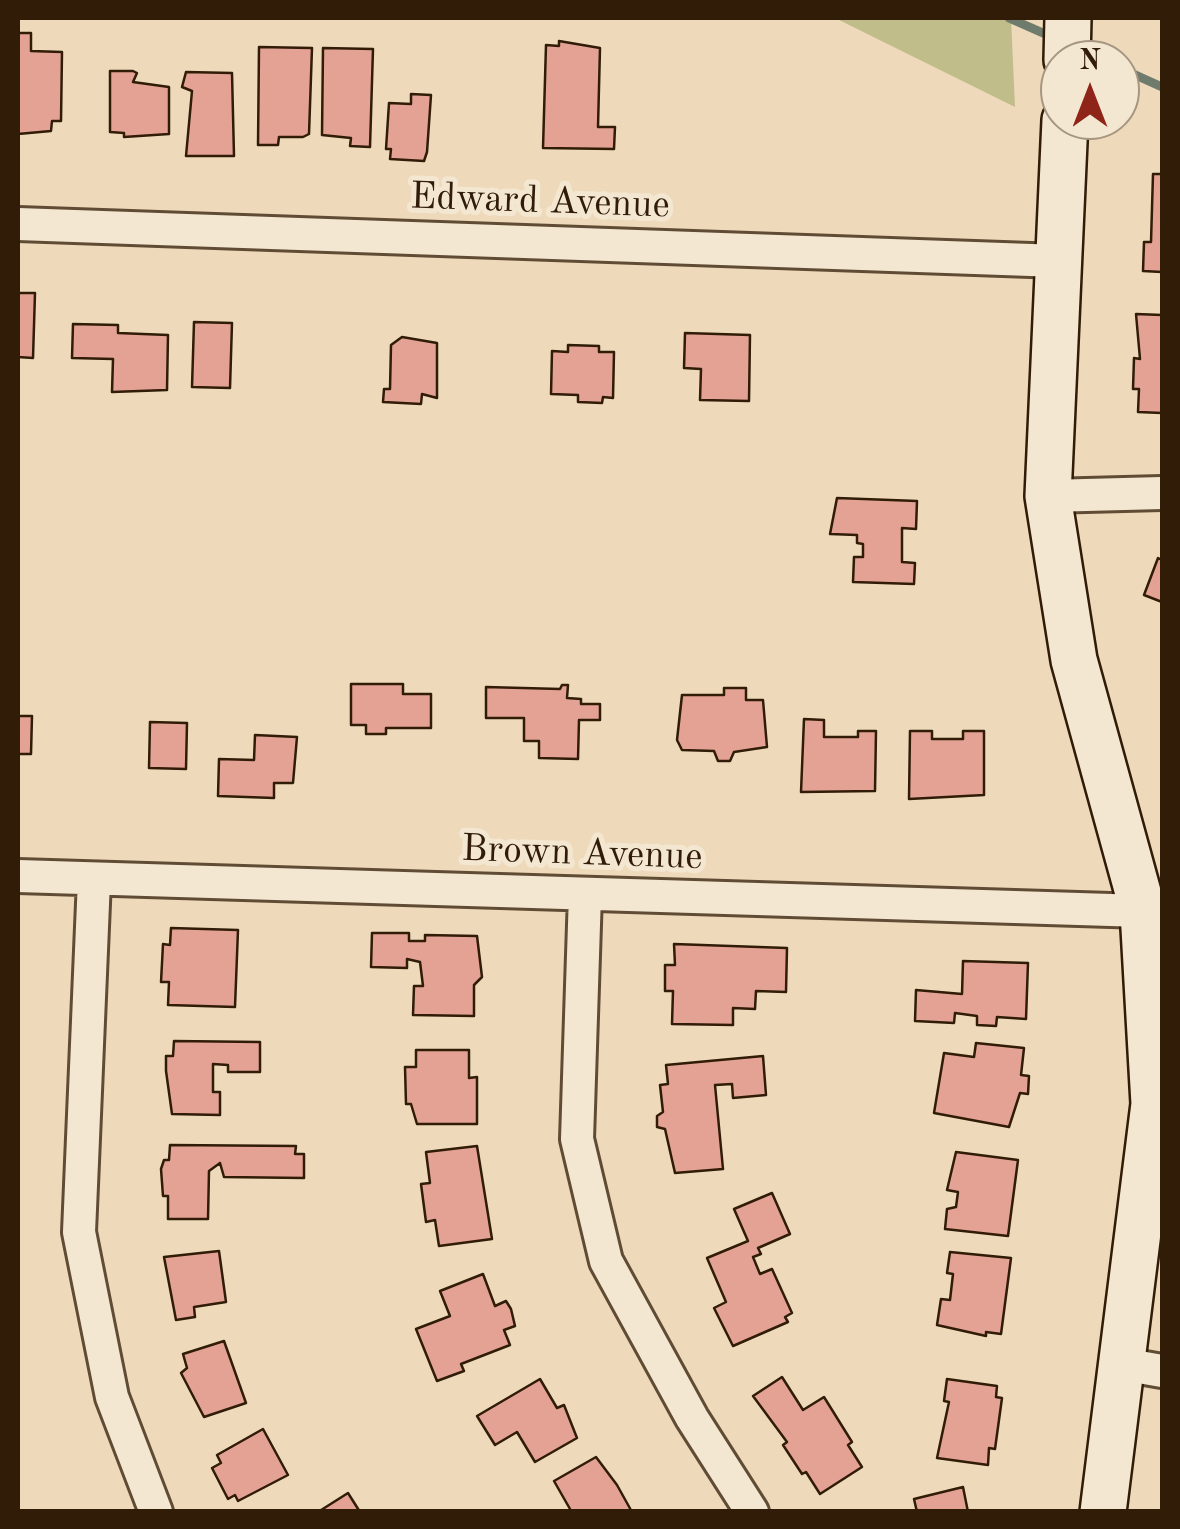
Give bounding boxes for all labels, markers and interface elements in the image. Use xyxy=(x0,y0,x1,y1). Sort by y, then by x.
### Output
north arrow xyxy=(1040,40,1140,140)
text: N xyxy=(1079,48,1101,76)
street label: Edward Avenue xyxy=(409,175,671,229)
street label: Brown Avenue xyxy=(461,827,703,881)

